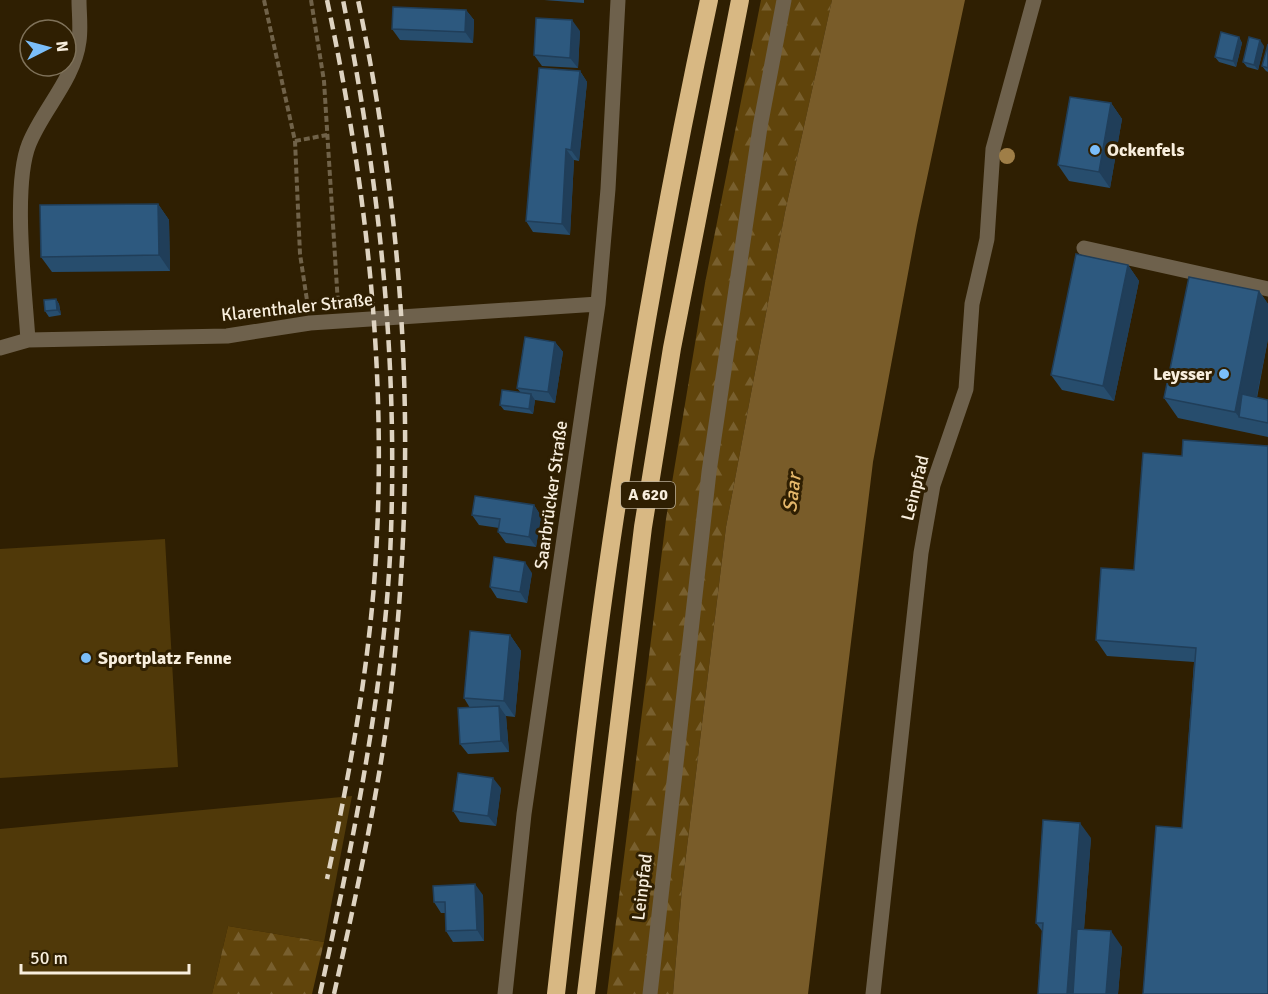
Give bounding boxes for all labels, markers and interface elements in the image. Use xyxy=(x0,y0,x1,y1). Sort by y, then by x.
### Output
north arrow xyxy=(18,18,78,78)
text: N xyxy=(51,40,72,53)
place label: Ockenfels xyxy=(1107,139,1184,161)
marker: Ockenfels xyxy=(1088,143,1102,157)
street label: Klarenthaler Straße xyxy=(220,288,374,326)
place label: Leysser xyxy=(1153,363,1213,385)
marker: Leysser xyxy=(1217,367,1231,381)
street label: Saarbrücker Straße xyxy=(530,419,572,571)
street label: Leinpfad xyxy=(896,453,934,523)
water label: Saar xyxy=(777,470,807,514)
road number: A 620 xyxy=(621,482,675,508)
place label: Sportplatz Fenne xyxy=(98,647,232,669)
marker: Sportplatz Fenne xyxy=(79,651,93,665)
street label: Leinpfad xyxy=(627,853,657,921)
scale bar xyxy=(21,937,189,975)
text: 50 m xyxy=(30,947,68,969)

